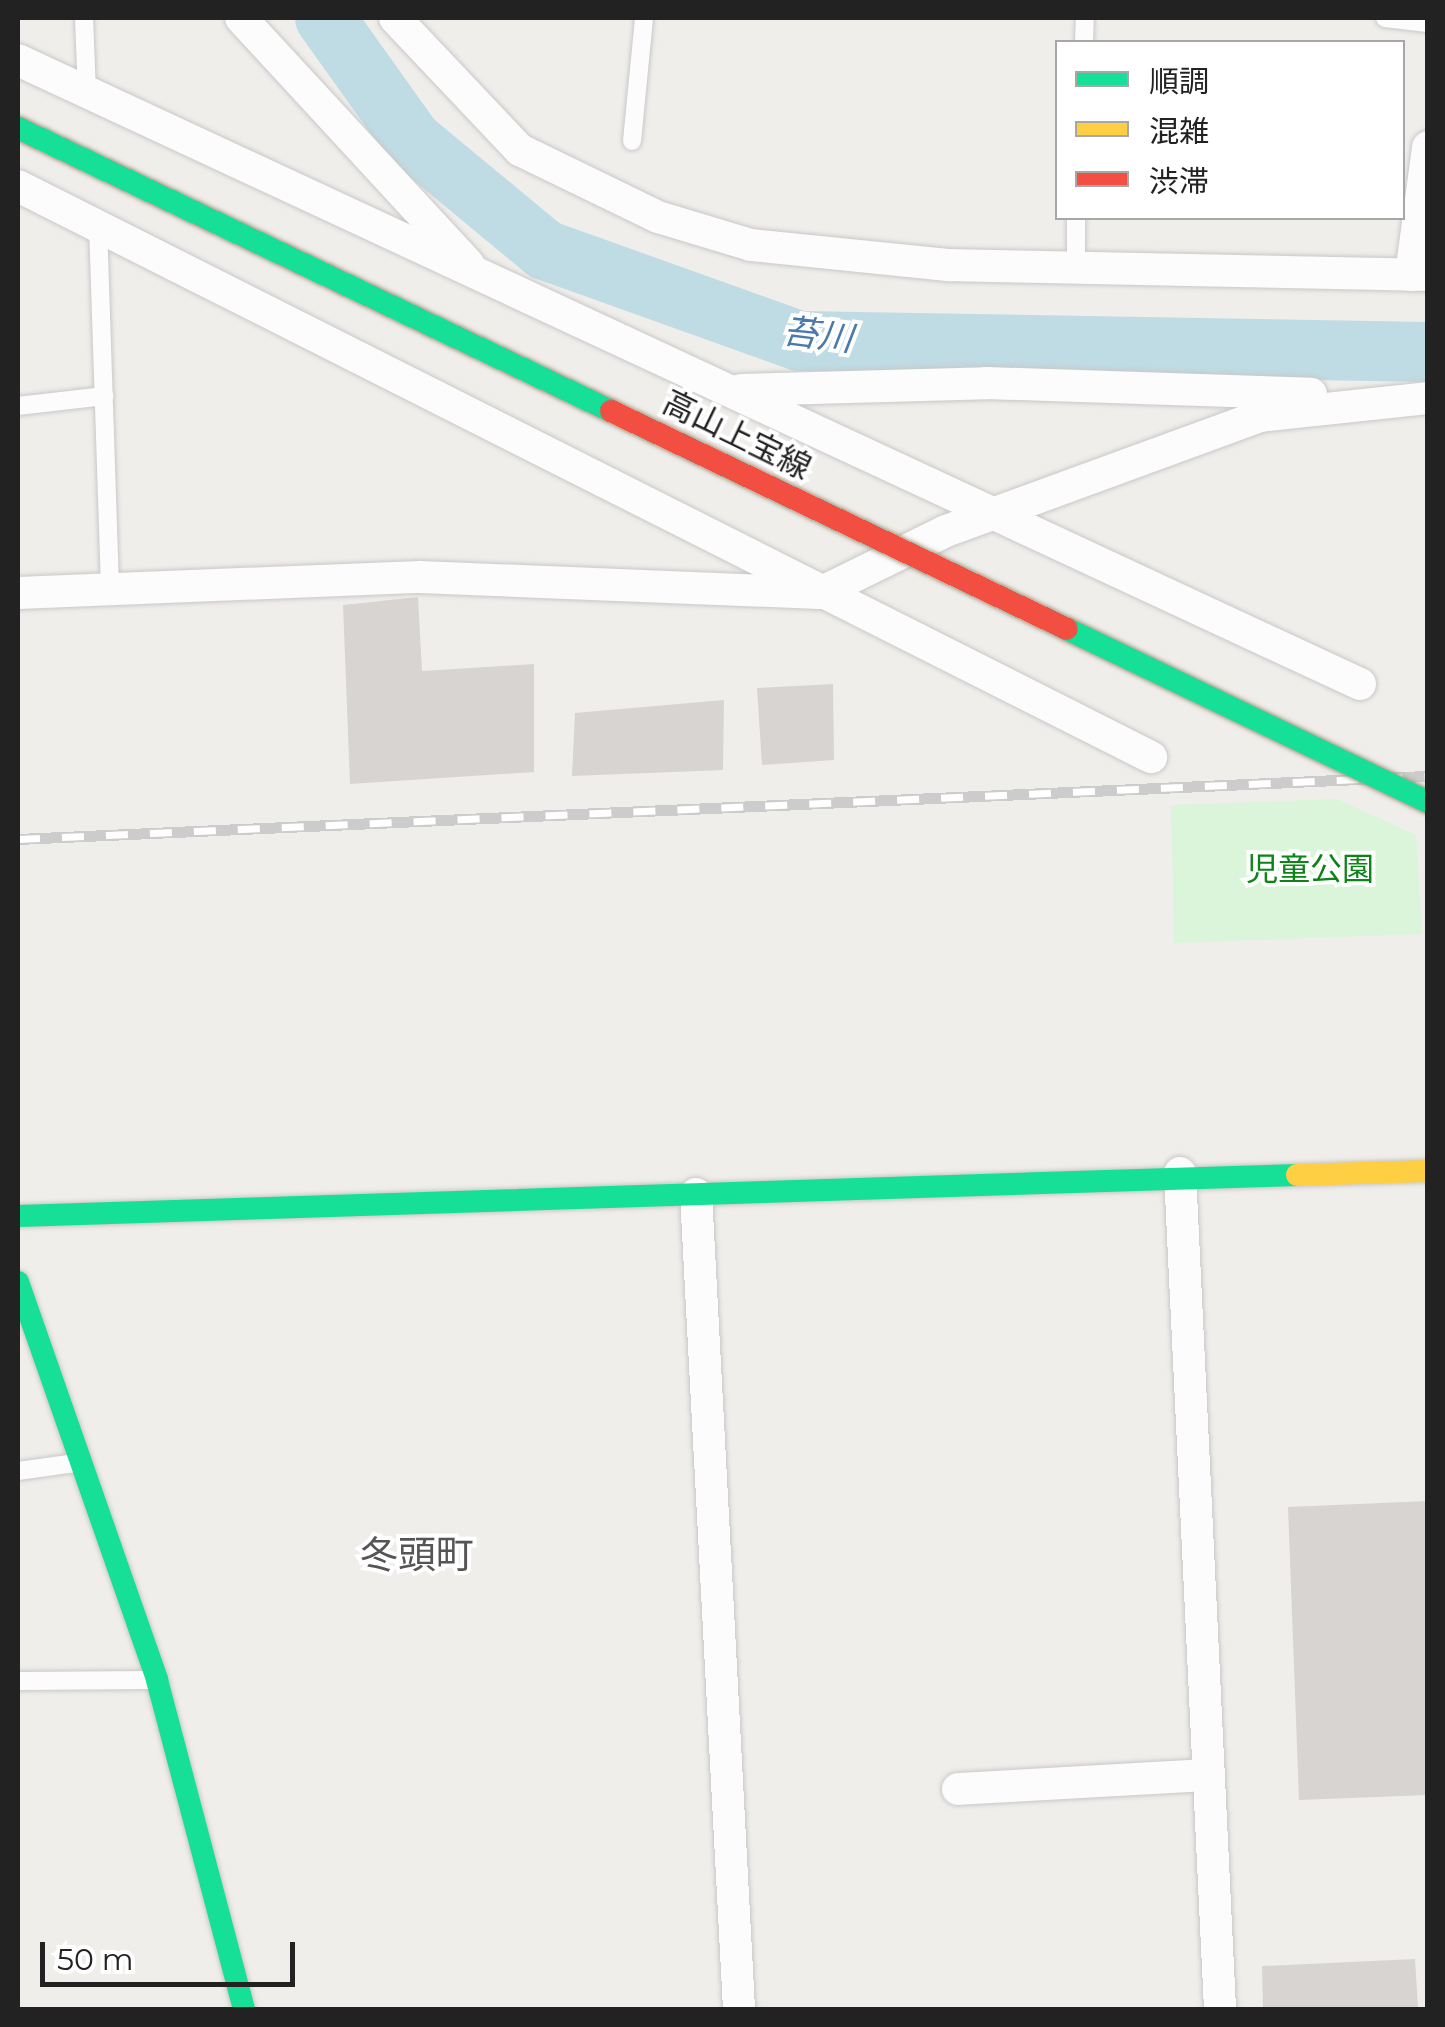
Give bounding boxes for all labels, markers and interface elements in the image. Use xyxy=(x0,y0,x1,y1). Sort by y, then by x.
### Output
legend xyxy=(1055,40,1405,220)
text: 順調 xyxy=(1149,63,1209,100)
text: 混雑 xyxy=(1149,113,1209,150)
text: 渋滞 xyxy=(1149,163,1209,200)
water label: 苔川 xyxy=(781,310,855,360)
street label: 高山上宝線 xyxy=(657,383,817,487)
park label: 児童公園 xyxy=(1246,850,1374,888)
district label: 冬頭町 xyxy=(360,1532,474,1578)
scale bar xyxy=(45,1922,300,1984)
text: 50 m xyxy=(57,1941,134,1978)

